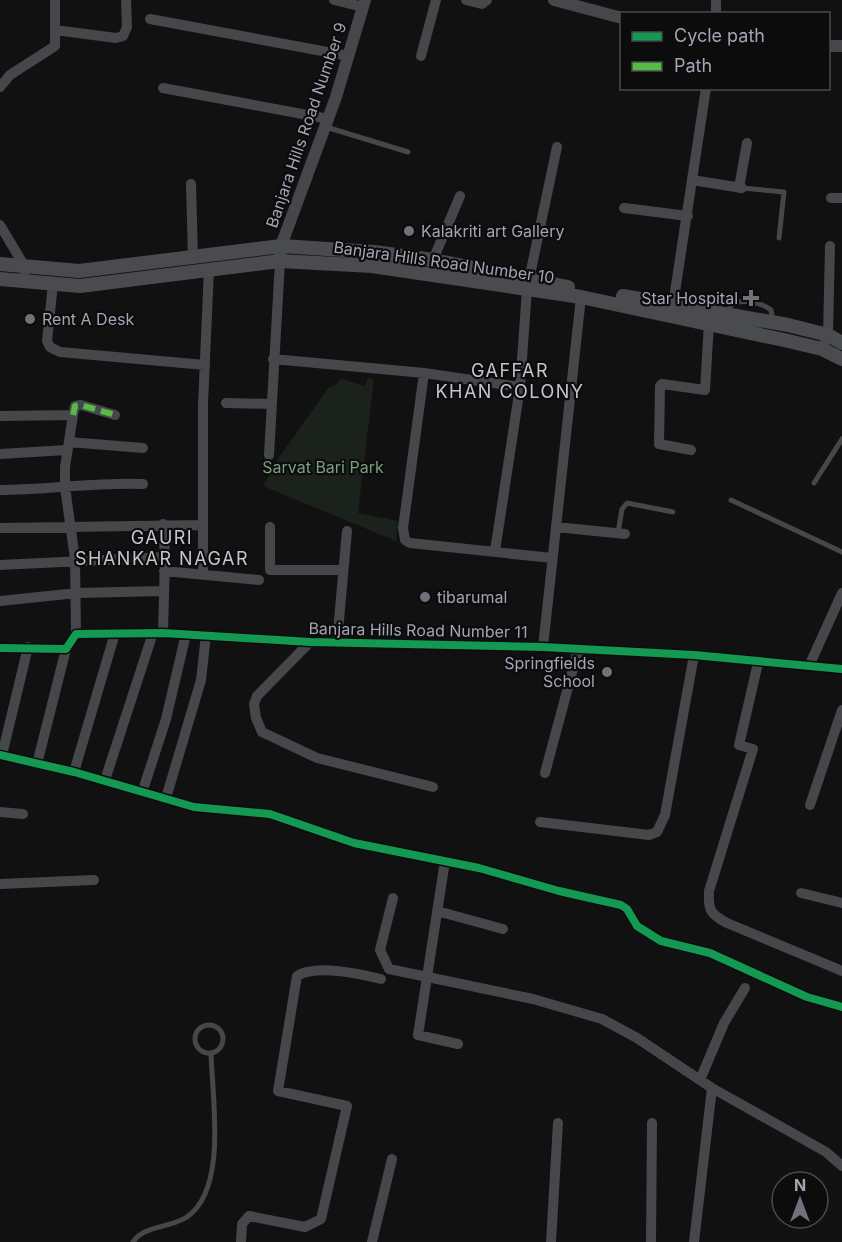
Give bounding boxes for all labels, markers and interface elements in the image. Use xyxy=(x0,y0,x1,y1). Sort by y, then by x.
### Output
legend xyxy=(620,12,830,90)
street label: Banjara Hills Road Number 9 xyxy=(261,20,351,230)
text: Cycle path xyxy=(674,25,765,46)
text: Path xyxy=(674,55,712,76)
place label: Kalakriti art Gallery xyxy=(421,221,564,241)
marker: Kalakriti art Gallery xyxy=(402,224,416,238)
street label: Banjara Hills Road Number 10 xyxy=(332,237,556,287)
place label: Star Hospital xyxy=(641,288,738,308)
marker: Star Hospital xyxy=(742,289,760,307)
place label: Rent A Desk xyxy=(42,309,134,329)
marker: Rent A Desk xyxy=(23,312,37,326)
district label: GAFFAR KHAN COLONY xyxy=(435,360,585,402)
park label: Sarvat Bari Park xyxy=(262,457,384,477)
district label: GAURI SHANKAR NAGAR xyxy=(75,527,249,569)
place label: tibarumal xyxy=(437,587,507,607)
marker: tibarumal xyxy=(418,590,432,604)
street label: Banjara Hills Road Number 11 xyxy=(308,618,528,642)
place label: Springfields School xyxy=(504,653,595,691)
marker: Springfields School xyxy=(600,665,614,679)
north arrow xyxy=(770,1170,830,1230)
text: N xyxy=(794,1175,806,1195)

